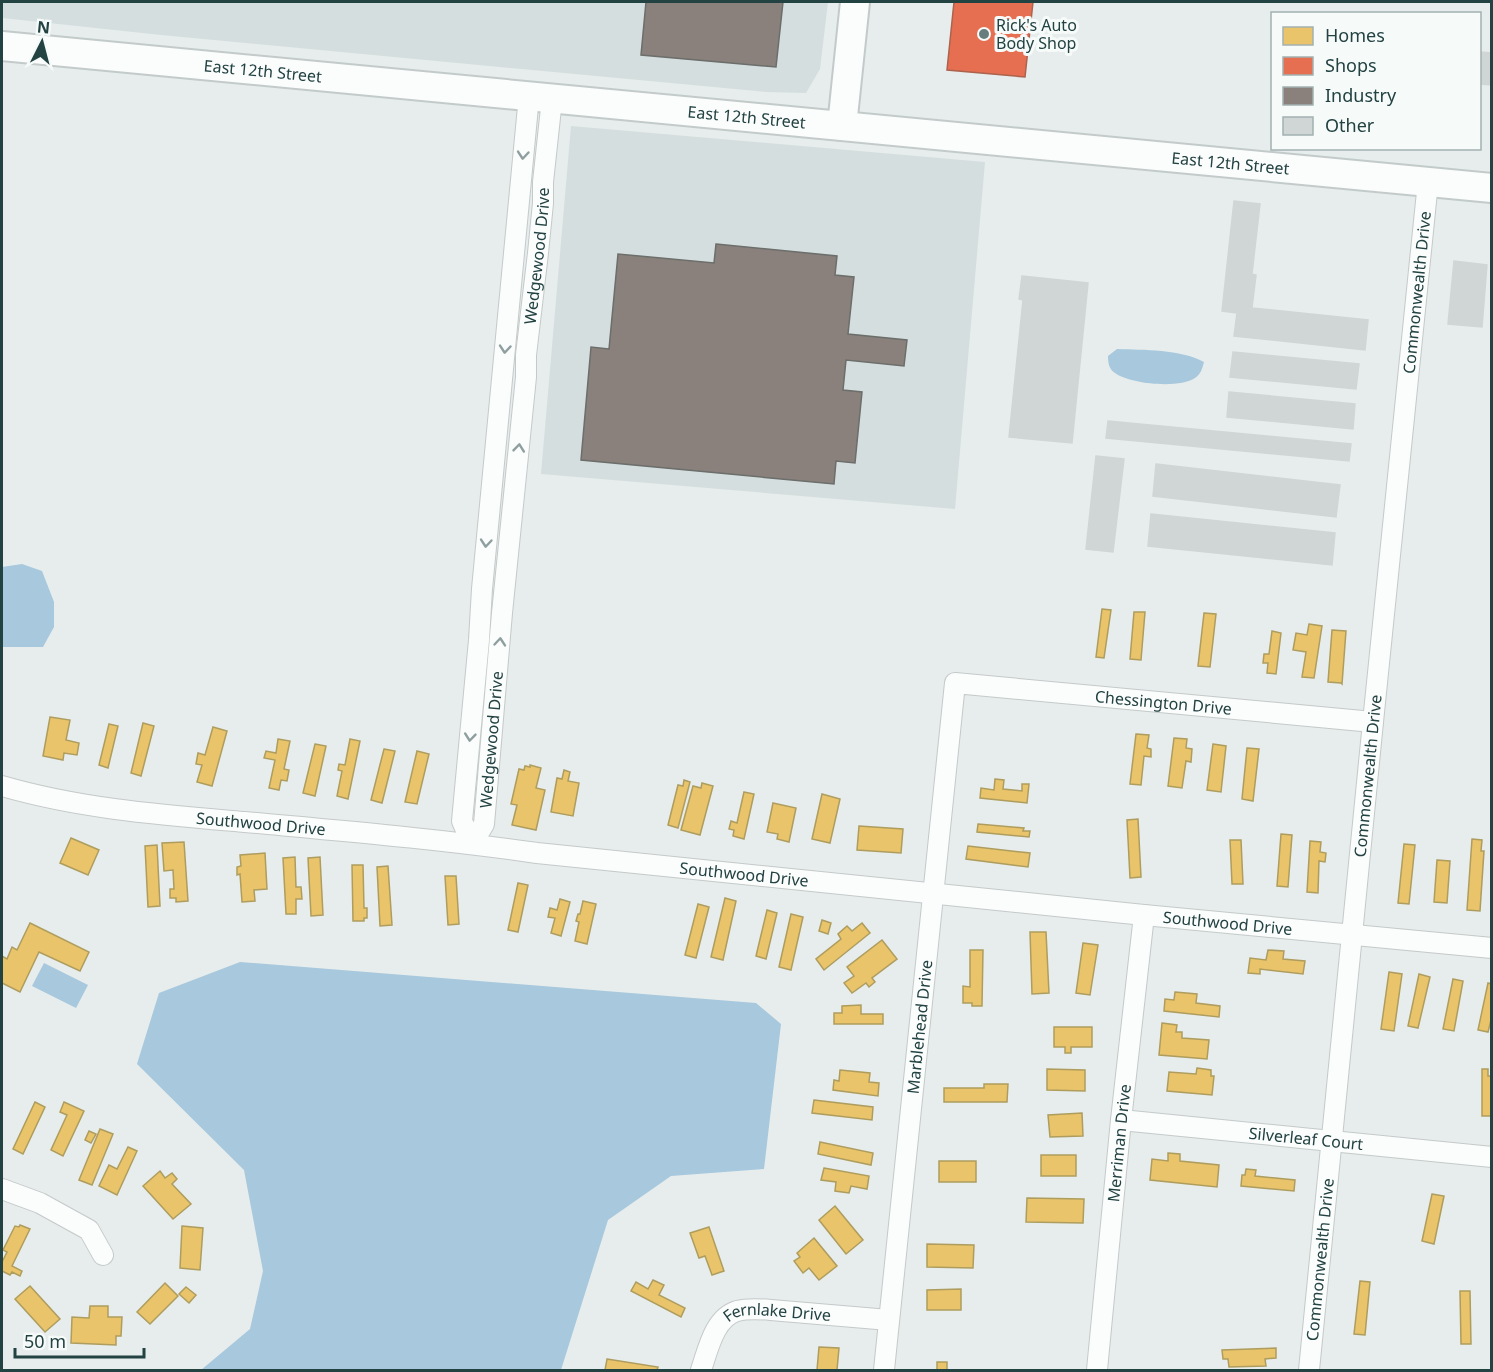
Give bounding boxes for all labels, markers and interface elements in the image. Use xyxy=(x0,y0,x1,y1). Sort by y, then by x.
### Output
north arrow xyxy=(12,12,72,72)
legend xyxy=(1271,12,1481,150)
place label: Rick's Auto Body Shop xyxy=(996,14,1077,54)
text: N xyxy=(36,15,51,39)
text: Homes xyxy=(1325,23,1385,47)
marker: Rick's Auto Body Shop xyxy=(977,27,991,41)
text: Shops xyxy=(1325,53,1377,77)
street label: East 12th Street xyxy=(203,54,323,87)
text: Industry xyxy=(1325,83,1397,107)
street label: East 12th Street xyxy=(687,100,807,134)
text: Other xyxy=(1325,113,1375,137)
street label: East 12th Street xyxy=(1170,147,1291,180)
one-way arrow xyxy=(517,150,530,159)
street label: Wedgewood Drive xyxy=(519,187,554,326)
street label: Commonwealth Drive xyxy=(1398,210,1436,375)
one-way arrow xyxy=(499,344,512,353)
one-way arrow xyxy=(512,443,525,453)
one-way arrow xyxy=(480,538,493,547)
one-way arrow xyxy=(493,638,506,647)
street label: Wedgewood Drive xyxy=(474,670,508,809)
street label: Chessington Drive xyxy=(1094,685,1233,720)
street label: Commonwealth Drive xyxy=(1349,693,1387,858)
one-way arrow xyxy=(464,733,477,742)
street label: Southwood Drive xyxy=(195,807,327,840)
street label: Southwood Drive xyxy=(679,857,810,892)
street label: Southwood Drive xyxy=(1162,906,1293,940)
street label: Marblehead Drive xyxy=(902,959,937,1095)
street label: Merriman Drive xyxy=(1102,1083,1136,1203)
street label: Silverleaf Court xyxy=(1248,1122,1365,1155)
street label: Commonwealth Drive xyxy=(1301,1177,1339,1342)
street label: Fernlake Drive xyxy=(718,1298,832,1327)
scale bar xyxy=(15,1321,144,1359)
text: 50 m xyxy=(24,1329,66,1353)

